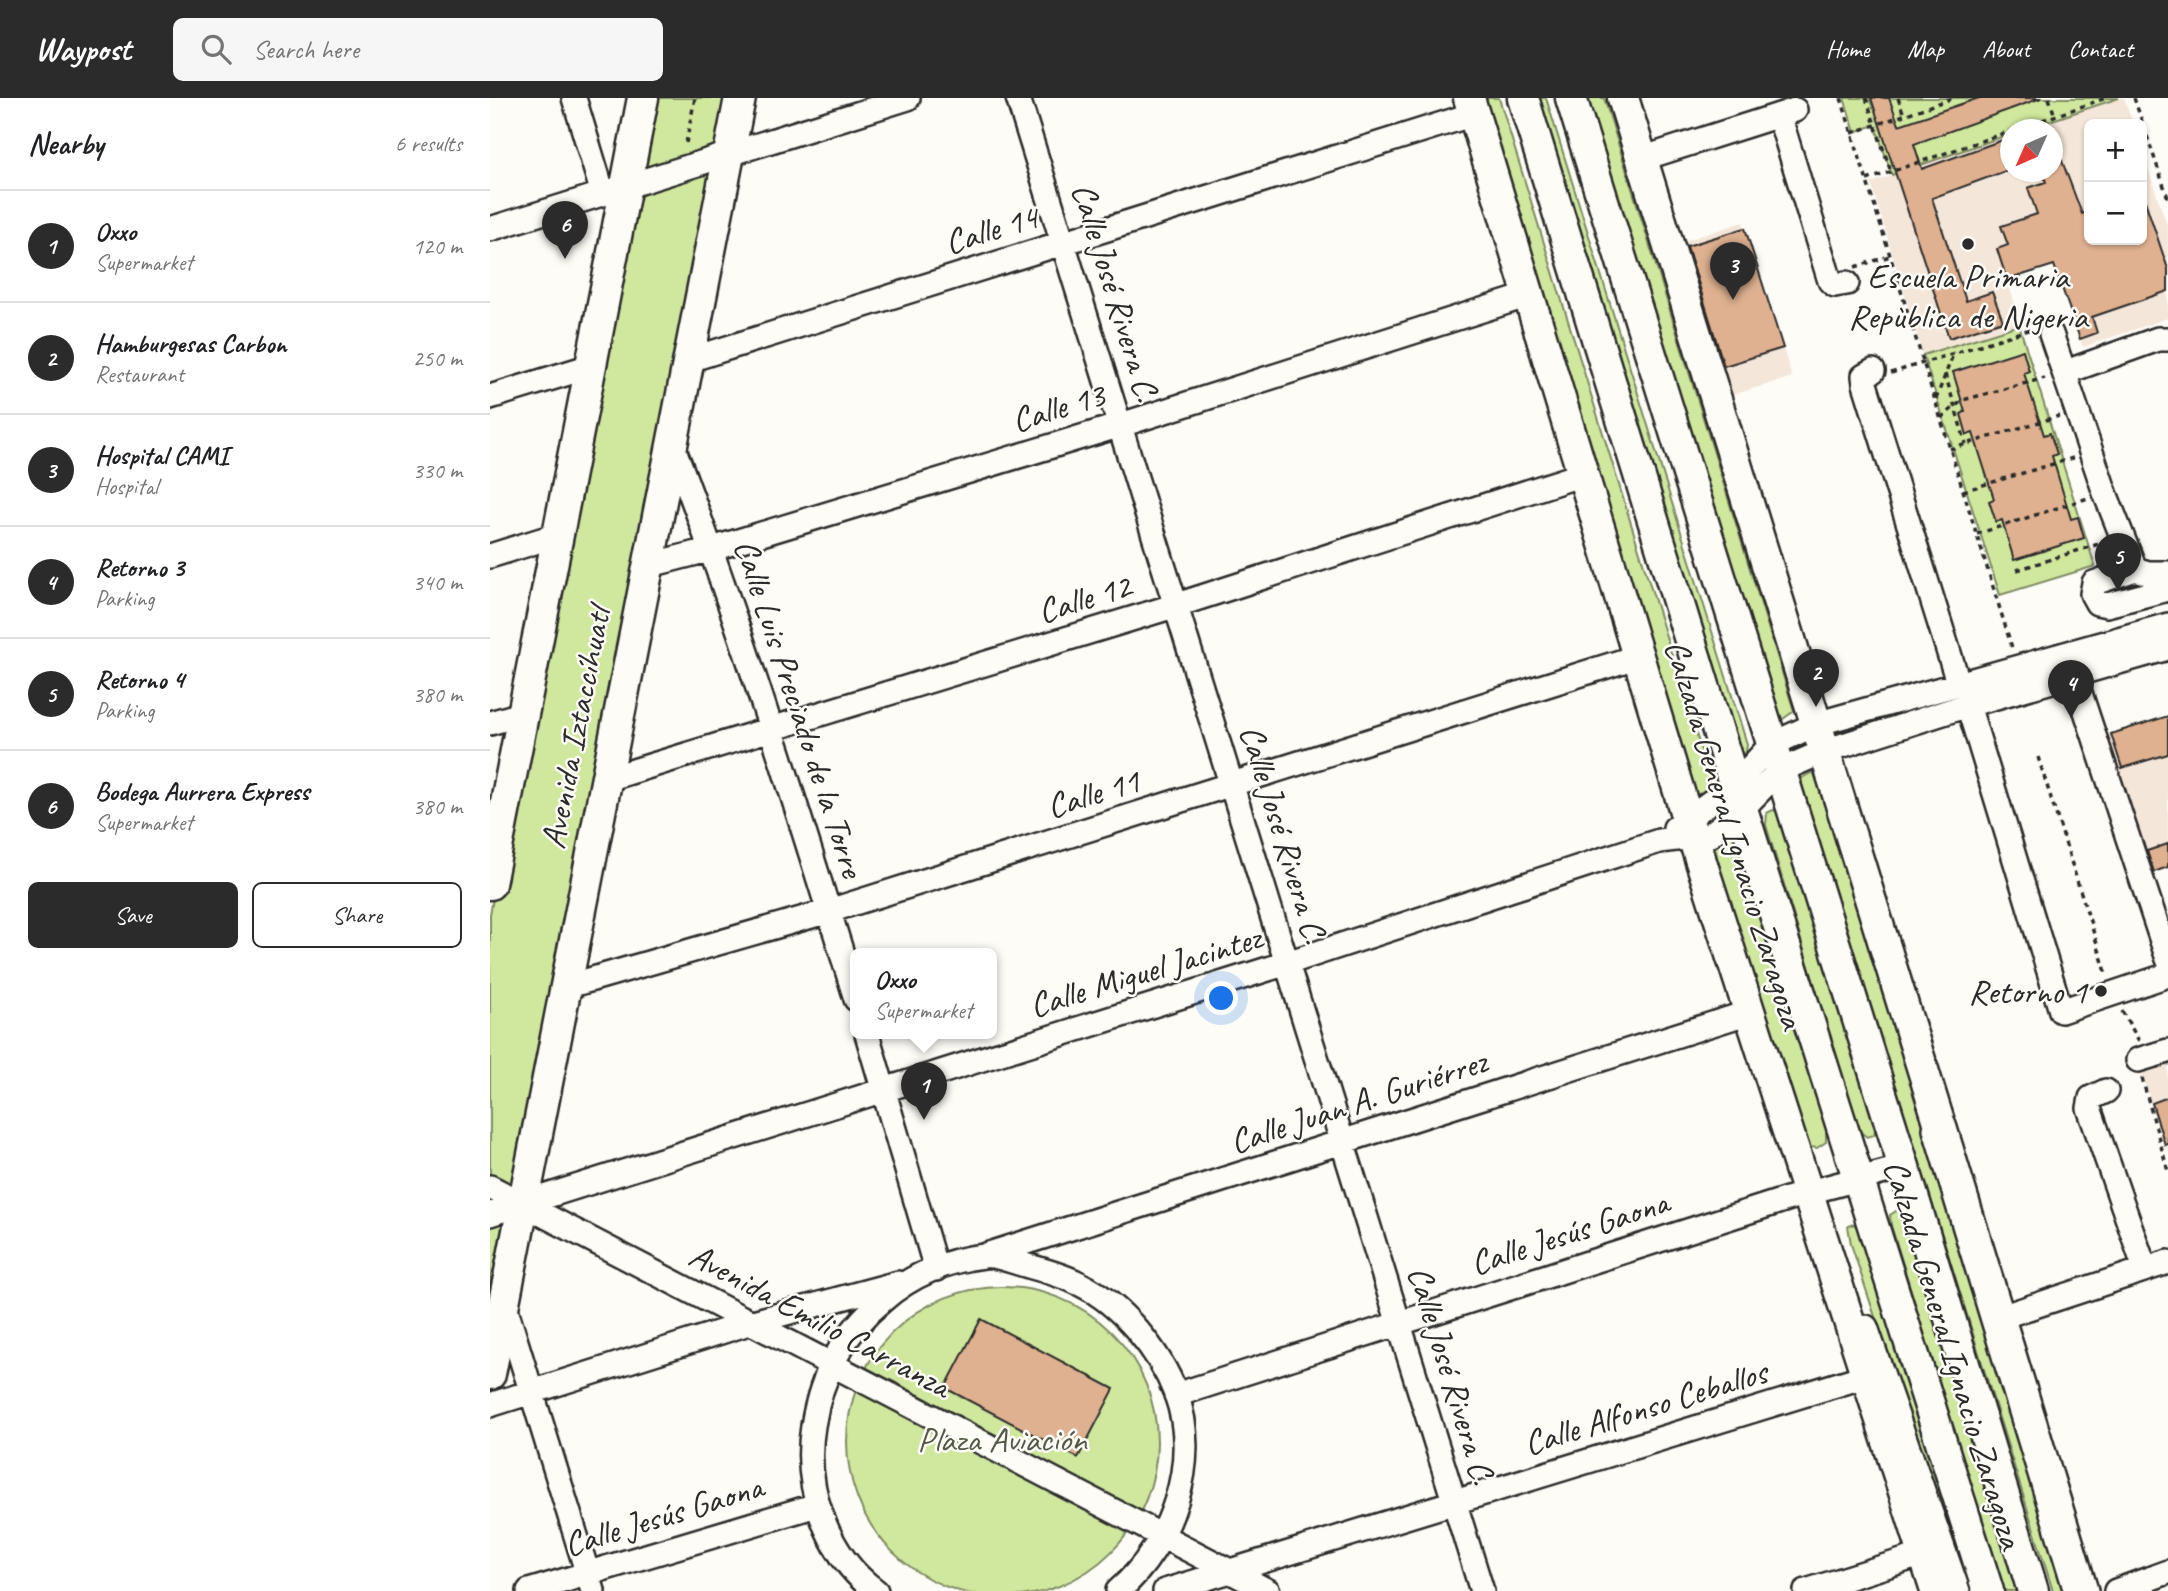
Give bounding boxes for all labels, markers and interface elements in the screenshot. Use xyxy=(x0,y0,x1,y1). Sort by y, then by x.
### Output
search box xyxy=(173,18,663,81)
text: Waypost xyxy=(35,28,131,70)
icon: search xyxy=(197,30,235,68)
text: Search here xyxy=(253,33,359,66)
text: Home xyxy=(1826,34,1869,64)
text: Map xyxy=(1907,34,1944,64)
text: About xyxy=(1982,34,2030,64)
text: Contact xyxy=(2068,34,2133,64)
north arrow xyxy=(2000,119,2063,182)
map controls xyxy=(2084,119,2147,245)
button: + xyxy=(2084,119,2147,182)
text: Nearby xyxy=(28,125,104,163)
text: 6 results xyxy=(395,129,462,158)
street label: Calle José Rivera C. xyxy=(1061,178,1170,407)
button: − xyxy=(2084,182,2147,245)
street label: Calle 14 xyxy=(939,193,1046,265)
pin: 6 xyxy=(542,201,588,259)
text: Oxxo xyxy=(95,215,136,248)
text: 1 xyxy=(46,232,56,261)
text: 120 m xyxy=(413,232,462,261)
marker: Escuela Primaria Repùblica de Nigeria xyxy=(1960,236,1976,252)
pin: 3 xyxy=(1710,242,1756,300)
text: Supermarket xyxy=(95,248,193,277)
place label: Escuela Primaria Repùblica de Nigeria xyxy=(1848,254,2090,339)
text: Hamburgesas Carbon xyxy=(95,327,286,360)
text: 2 xyxy=(46,344,56,373)
text: 250 m xyxy=(413,344,462,373)
text: Restaurant xyxy=(95,360,184,389)
street label: Calle 13 xyxy=(1006,371,1112,443)
text: Hospital CAMI xyxy=(95,439,229,472)
text: 3 xyxy=(46,456,56,485)
text: 330 m xyxy=(413,456,462,485)
text: Hospital xyxy=(95,472,158,501)
pin: 5 xyxy=(2095,533,2141,591)
street label: Calle Luis Preciado de la Torre xyxy=(724,534,876,885)
text: Retorno 3 xyxy=(95,551,184,584)
street label: Calle 12 xyxy=(1032,562,1139,634)
text: 4 xyxy=(46,568,56,597)
text: 340 m xyxy=(413,568,462,597)
text: Parking xyxy=(95,584,154,613)
street label: Avenida Iztaccíhuatl xyxy=(530,598,622,852)
street label: Calzada General Ignacio Zaragoza xyxy=(1654,634,1816,1037)
pin: 2 xyxy=(1793,649,1839,707)
pin: 4 xyxy=(2048,660,2094,718)
text: Retorno 4 xyxy=(95,663,184,696)
text: 5 xyxy=(46,680,56,709)
text: 380 m xyxy=(413,680,462,709)
text: Parking xyxy=(95,696,154,725)
street label: Calle José Rivera C. xyxy=(1229,720,1338,949)
street label: Calle 11 xyxy=(1041,757,1147,829)
text: Bodega Aurrera Express xyxy=(95,775,309,808)
text: 6 xyxy=(46,792,56,821)
text: 380 m xyxy=(413,792,462,821)
text: Supermarket xyxy=(95,808,193,837)
button: Save xyxy=(28,882,238,948)
button: Share xyxy=(252,882,462,948)
street label: Calle Miguel Jacintez xyxy=(1024,914,1269,1028)
popup xyxy=(850,948,997,1039)
text: Oxxo xyxy=(875,963,916,996)
place label: Retorno 1 xyxy=(1968,969,2089,1014)
your location xyxy=(1204,981,1238,1015)
marker: Retorno 1 xyxy=(2093,983,2109,999)
text: Supermarket xyxy=(875,996,972,1025)
street label: Calle Juan A. Guriérrez xyxy=(1224,1038,1494,1164)
pin: 1 xyxy=(901,1062,947,1120)
street label: Calzada General Ignacio Zaragoza xyxy=(1873,1154,2035,1557)
street label: Calle Jesús Gaona xyxy=(1464,1178,1676,1286)
street label: Avenida Emilio Carranza xyxy=(681,1233,960,1409)
street label: Calle José Rivera C. xyxy=(1397,1261,1506,1490)
street label: Calle Alfonso Ceballos xyxy=(1518,1348,1775,1466)
park label: Plaza Aviación xyxy=(917,1417,1088,1462)
street label: Calle Jesús Gaona xyxy=(558,1463,771,1567)

